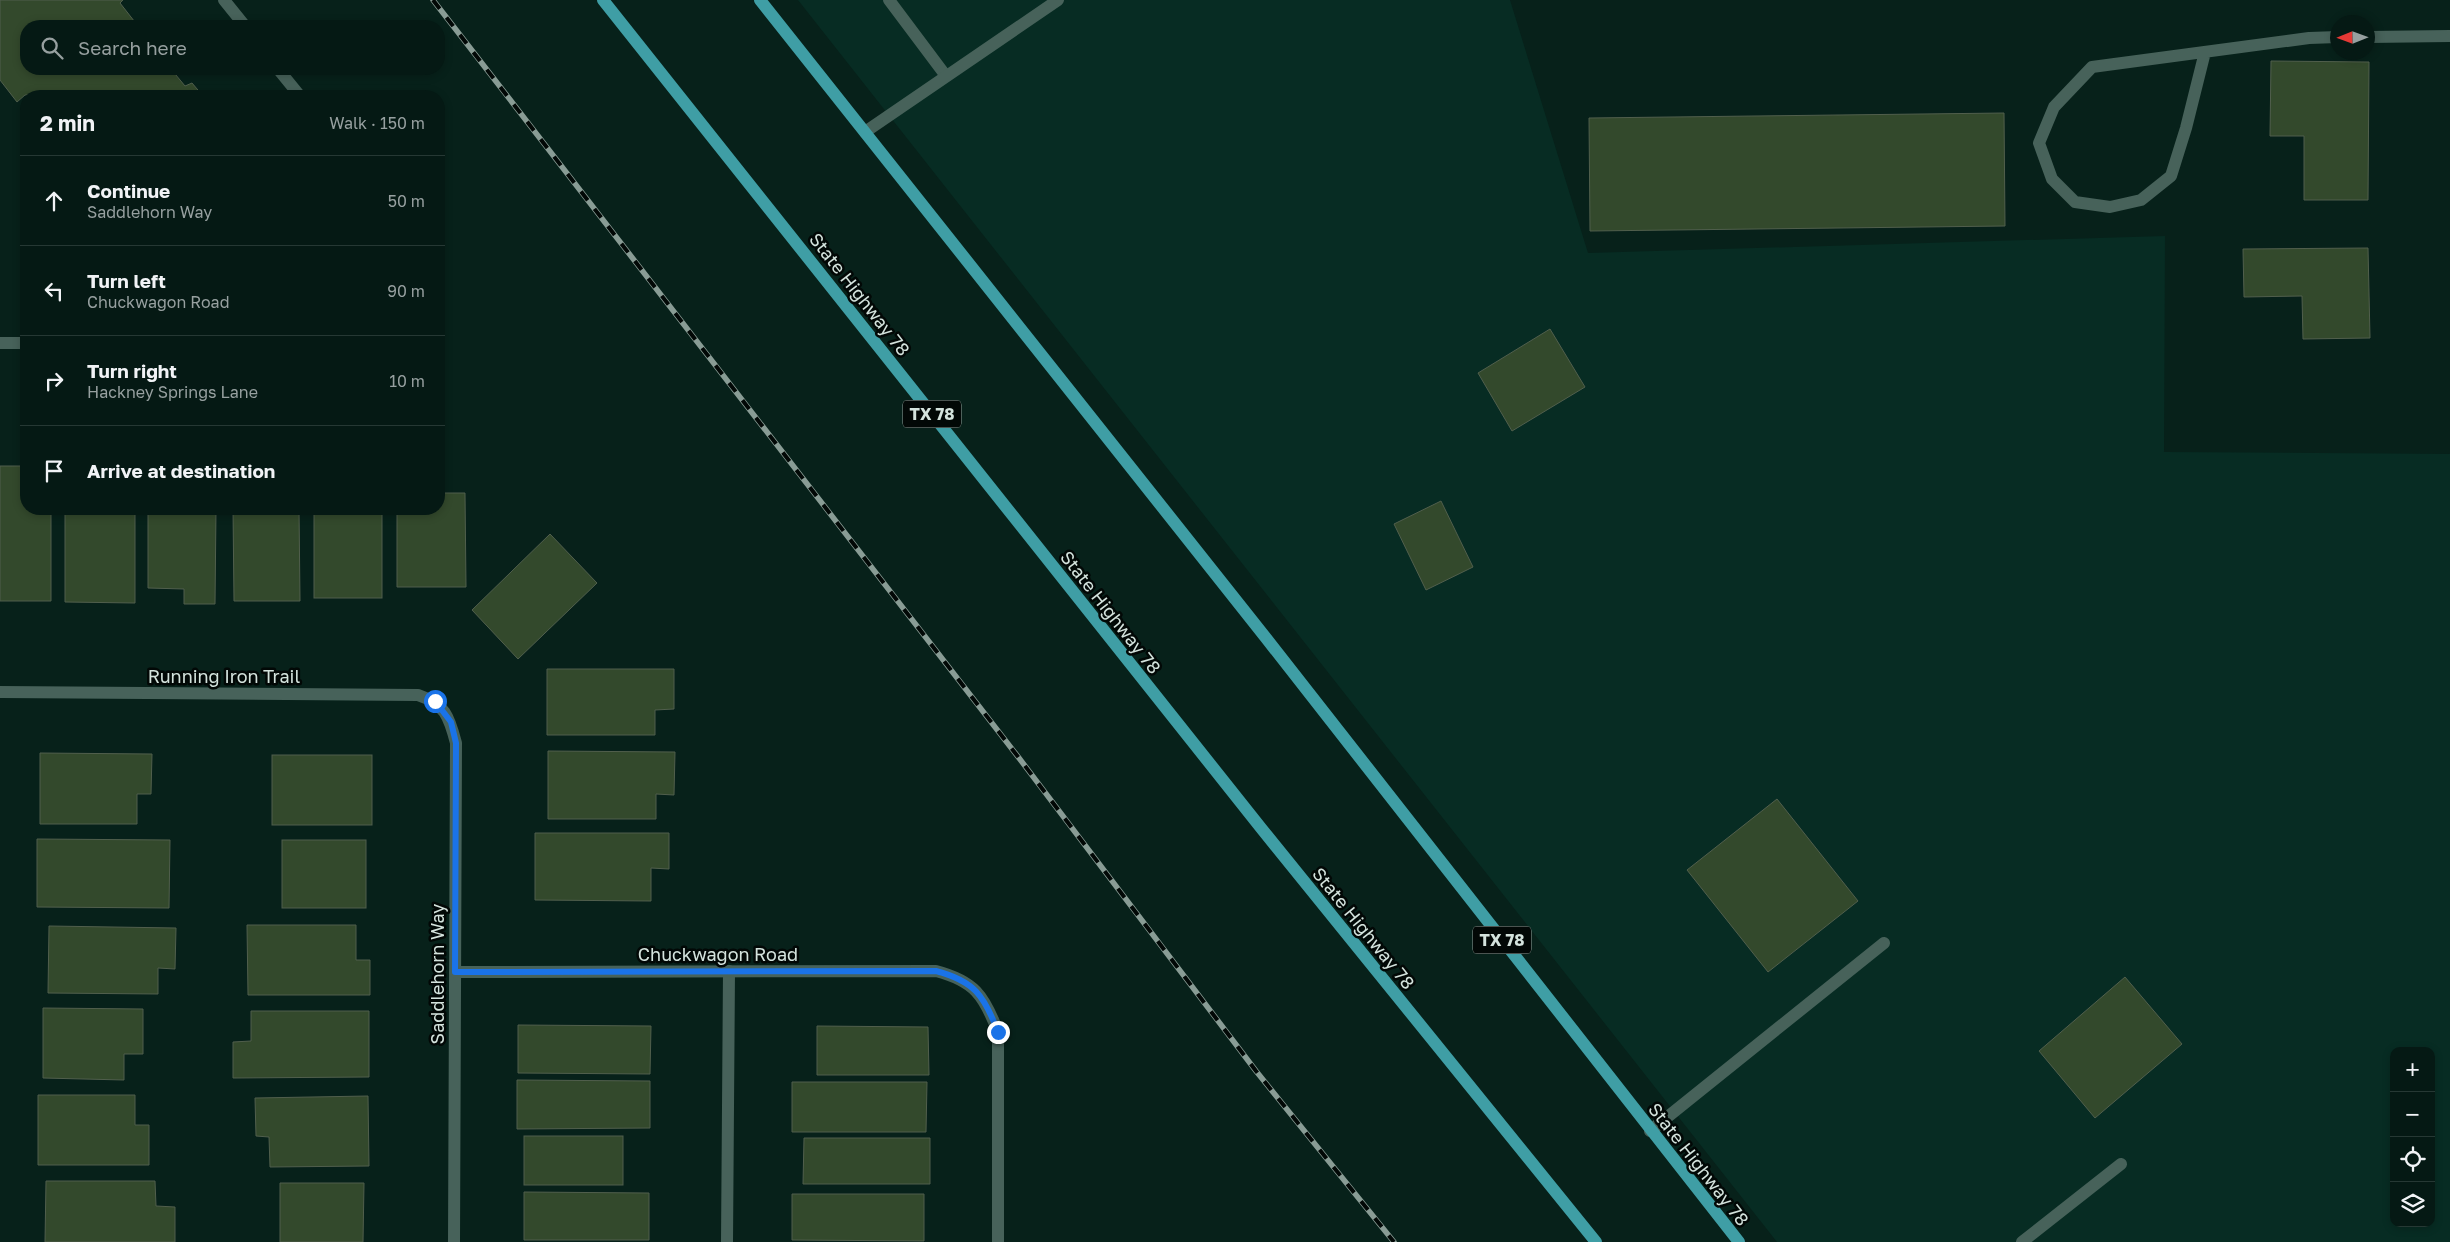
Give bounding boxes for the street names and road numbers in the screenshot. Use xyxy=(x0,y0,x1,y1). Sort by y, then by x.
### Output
street label: State Highway 78 xyxy=(805,228,915,360)
road number: TX 78 xyxy=(903,400,961,428)
street label: State Highway 78 xyxy=(1056,546,1166,678)
street label: Running Iron Trail xyxy=(148,665,300,687)
street label: State Highway 78 xyxy=(1308,863,1420,993)
street label: Saddlehorn Way xyxy=(426,904,448,1044)
road number: TX 78 xyxy=(1473,926,1531,954)
street label: Chuckwagon Road xyxy=(638,943,798,965)
street label: State Highway 78 xyxy=(1644,1098,1754,1230)

